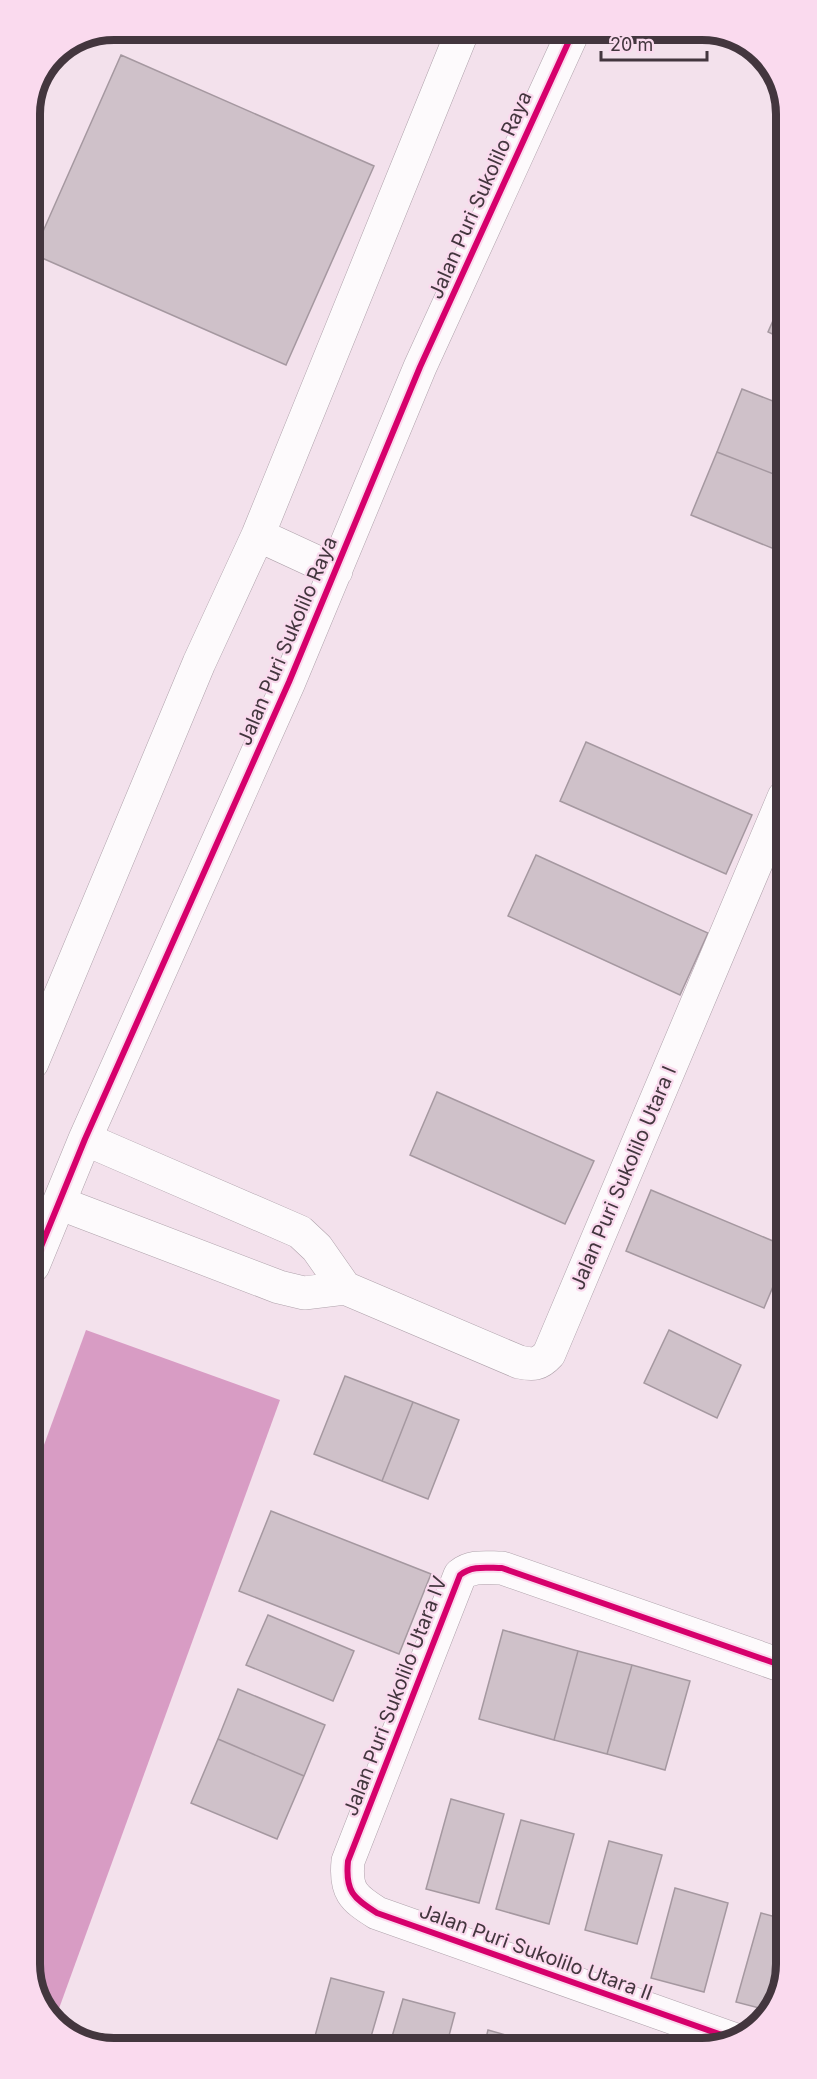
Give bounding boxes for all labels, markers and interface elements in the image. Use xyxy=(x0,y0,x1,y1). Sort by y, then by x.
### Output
scale bar xyxy=(601,24,708,62)
text: 20 m xyxy=(610,34,653,55)
street label: Jalan Puri Sukolilo Raya xyxy=(423,88,537,302)
street label: Jalan Puri Sukolilo Raya xyxy=(232,533,342,749)
street label: Jalan Puri Sukolilo Utara I xyxy=(565,1062,681,1294)
street label: Jalan Puri Sukolilo Utara IV xyxy=(338,1573,452,1819)
street label: Jalan Puri Sukolilo Utara II xyxy=(416,1899,656,2005)

